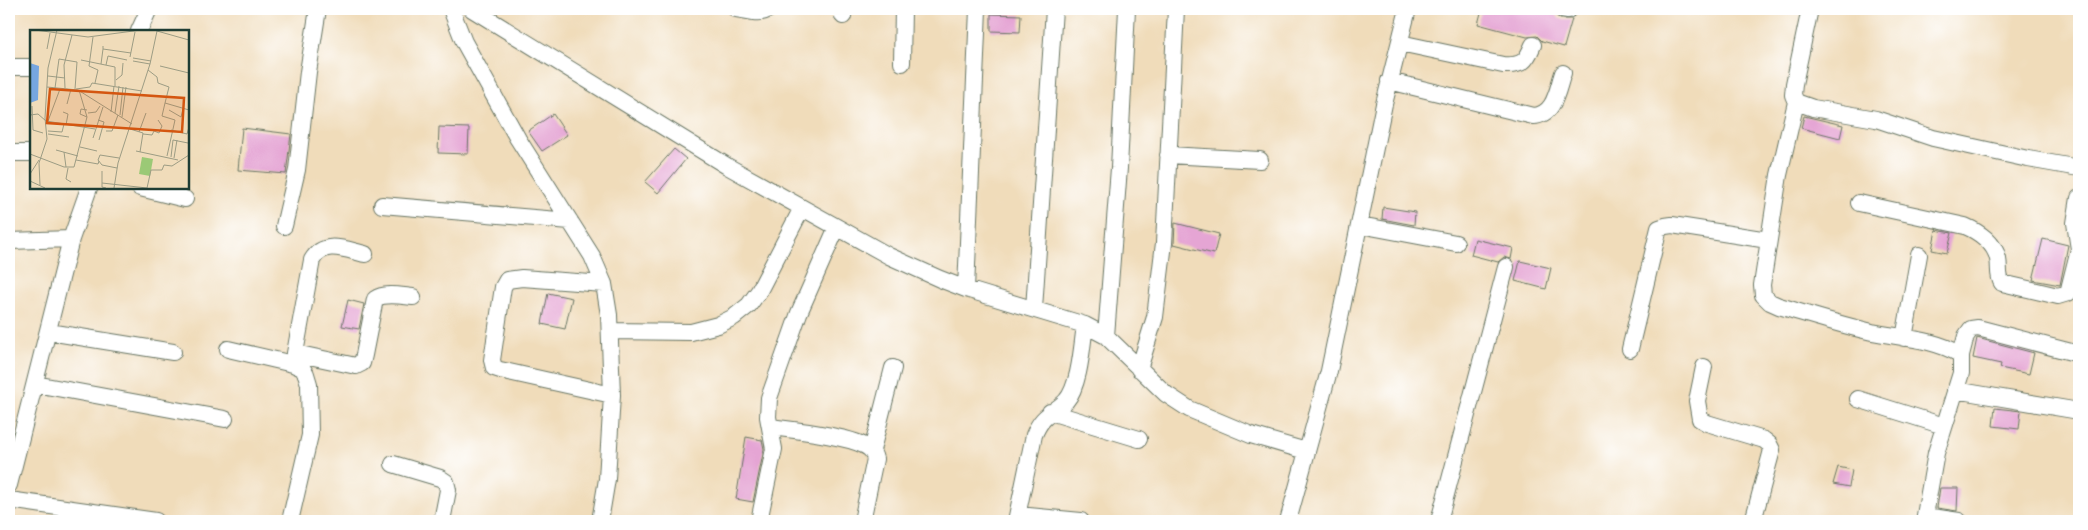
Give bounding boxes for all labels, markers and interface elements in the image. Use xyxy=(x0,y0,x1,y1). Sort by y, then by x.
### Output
inset map xyxy=(30,30,189,189)

